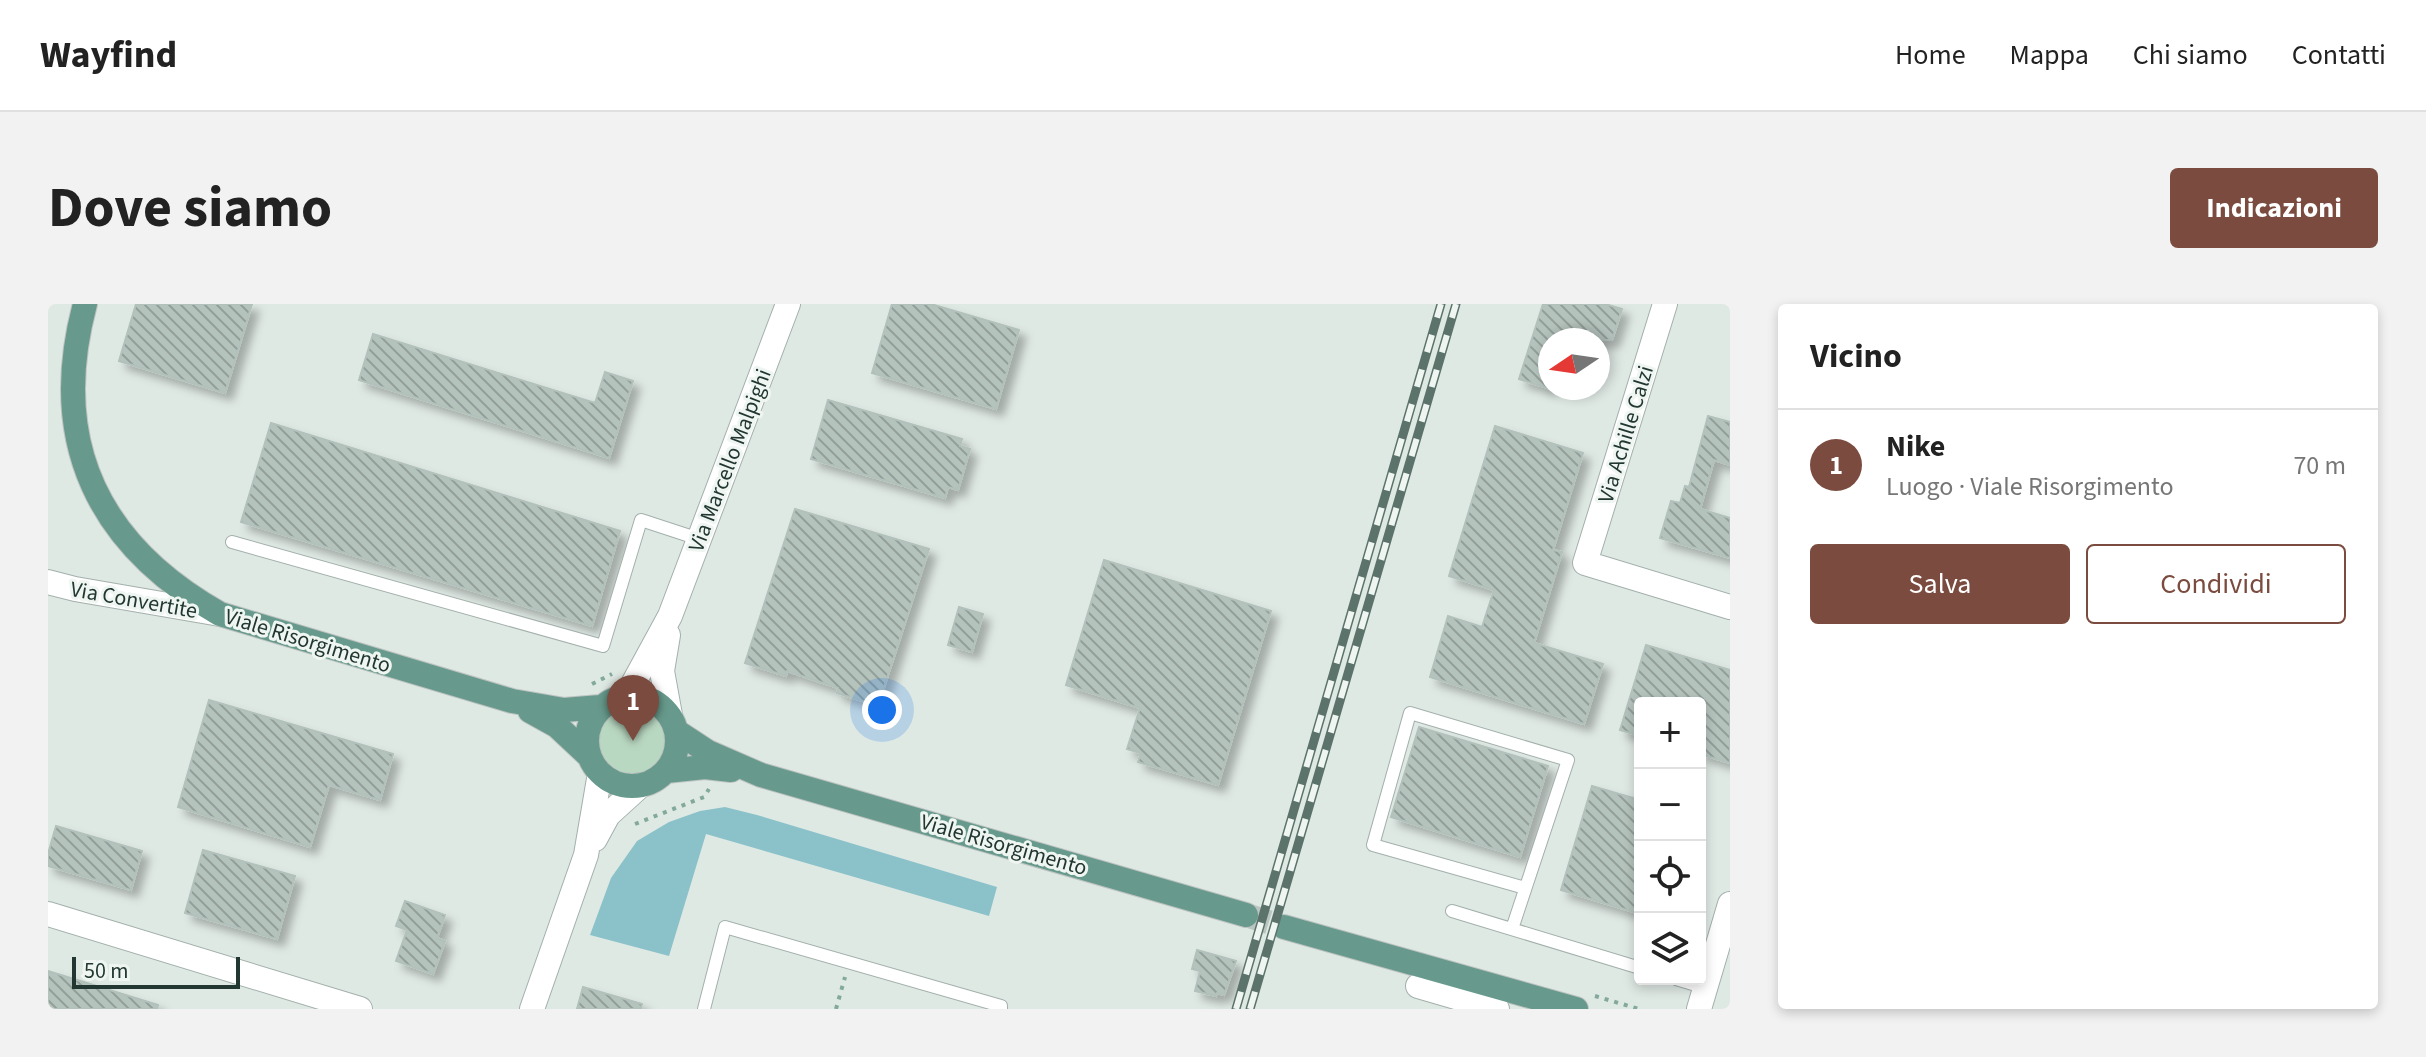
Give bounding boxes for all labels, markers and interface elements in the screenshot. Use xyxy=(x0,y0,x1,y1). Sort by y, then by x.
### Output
text: Wayfind xyxy=(40,28,177,82)
text: Home xyxy=(1895,35,1966,75)
text: Mappa xyxy=(2010,35,2089,75)
text: Chi siamo xyxy=(2133,35,2248,75)
text: Contatti xyxy=(2292,35,2386,75)
button: Indicazioni xyxy=(2170,168,2378,248)
text: Dove siamo xyxy=(48,169,332,248)
north arrow xyxy=(1538,328,1610,400)
text: Vicino xyxy=(1810,332,1902,381)
street label: Via Achille Calzi xyxy=(1590,362,1662,507)
street label: Via Marcello Malpighi xyxy=(680,364,780,556)
text: Nike xyxy=(1886,425,1945,468)
text: 1 xyxy=(1829,447,1843,484)
text: 70 m xyxy=(2293,447,2346,484)
text: Luogo · Viale Risorgimento xyxy=(1886,468,2174,505)
button: Salva xyxy=(1810,544,2070,624)
button: Condividi xyxy=(2086,544,2346,624)
street label: Via Convertite xyxy=(68,573,200,627)
street label: Viale Risorgimento xyxy=(221,601,395,681)
pin: 1 xyxy=(607,675,659,741)
your location xyxy=(862,690,902,730)
map controls xyxy=(1634,697,1706,985)
button: + xyxy=(1634,697,1706,769)
button: − xyxy=(1634,769,1706,841)
street label: Viale Risorgimento xyxy=(917,806,1091,884)
button: locate xyxy=(1634,841,1706,913)
button: layers xyxy=(1634,913,1706,985)
scale bar xyxy=(72,953,240,989)
text: 50 m xyxy=(84,955,129,987)

